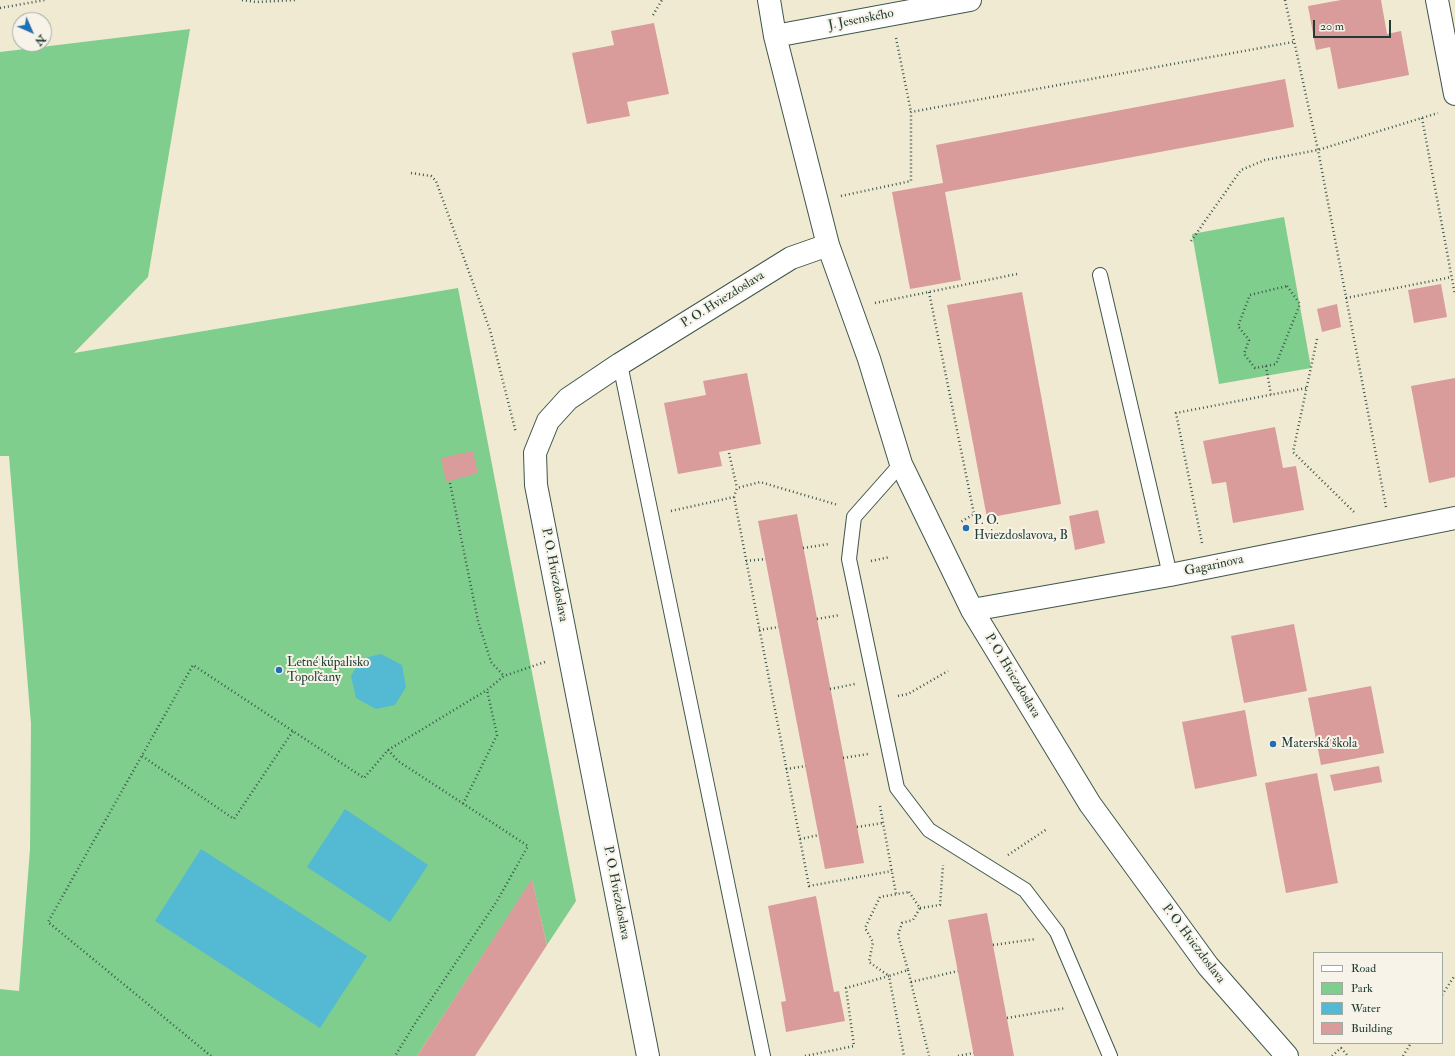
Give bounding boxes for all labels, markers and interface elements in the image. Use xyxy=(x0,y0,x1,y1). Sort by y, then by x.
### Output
street label: J. Jesenského xyxy=(827,6,895,34)
north arrow xyxy=(12,12,52,52)
scale bar xyxy=(1315,12,1393,38)
text: 20 m xyxy=(1320,19,1344,34)
text: N xyxy=(32,32,48,48)
street label: P. O. Hviezdoslava xyxy=(678,268,768,332)
place label: P. O. Hviezdoslavova, B xyxy=(974,513,1068,544)
marker: P. O. Hviezdoslavova, B xyxy=(961,523,971,533)
street label: P. O. Hviezdoslava xyxy=(537,527,571,623)
street label: Gagarinova xyxy=(1183,552,1245,580)
street label: P. O. Hviezdoslava xyxy=(981,631,1043,721)
place label: Letné kúpalisko Topoľčany xyxy=(287,655,369,686)
marker: Letné kúpalisko Topoľčany xyxy=(274,665,284,675)
place label: Materská škola xyxy=(1281,736,1357,752)
marker: Materská škola xyxy=(1268,739,1278,749)
street label: P. O. Hviezdoslava xyxy=(599,845,633,941)
street label: P. O. Hviezdoslava xyxy=(1158,901,1228,987)
legend xyxy=(1313,952,1443,1044)
text: Road xyxy=(1351,961,1376,976)
text: Park xyxy=(1351,981,1373,996)
text: Water xyxy=(1351,1001,1380,1016)
text: Building xyxy=(1351,1021,1392,1036)

